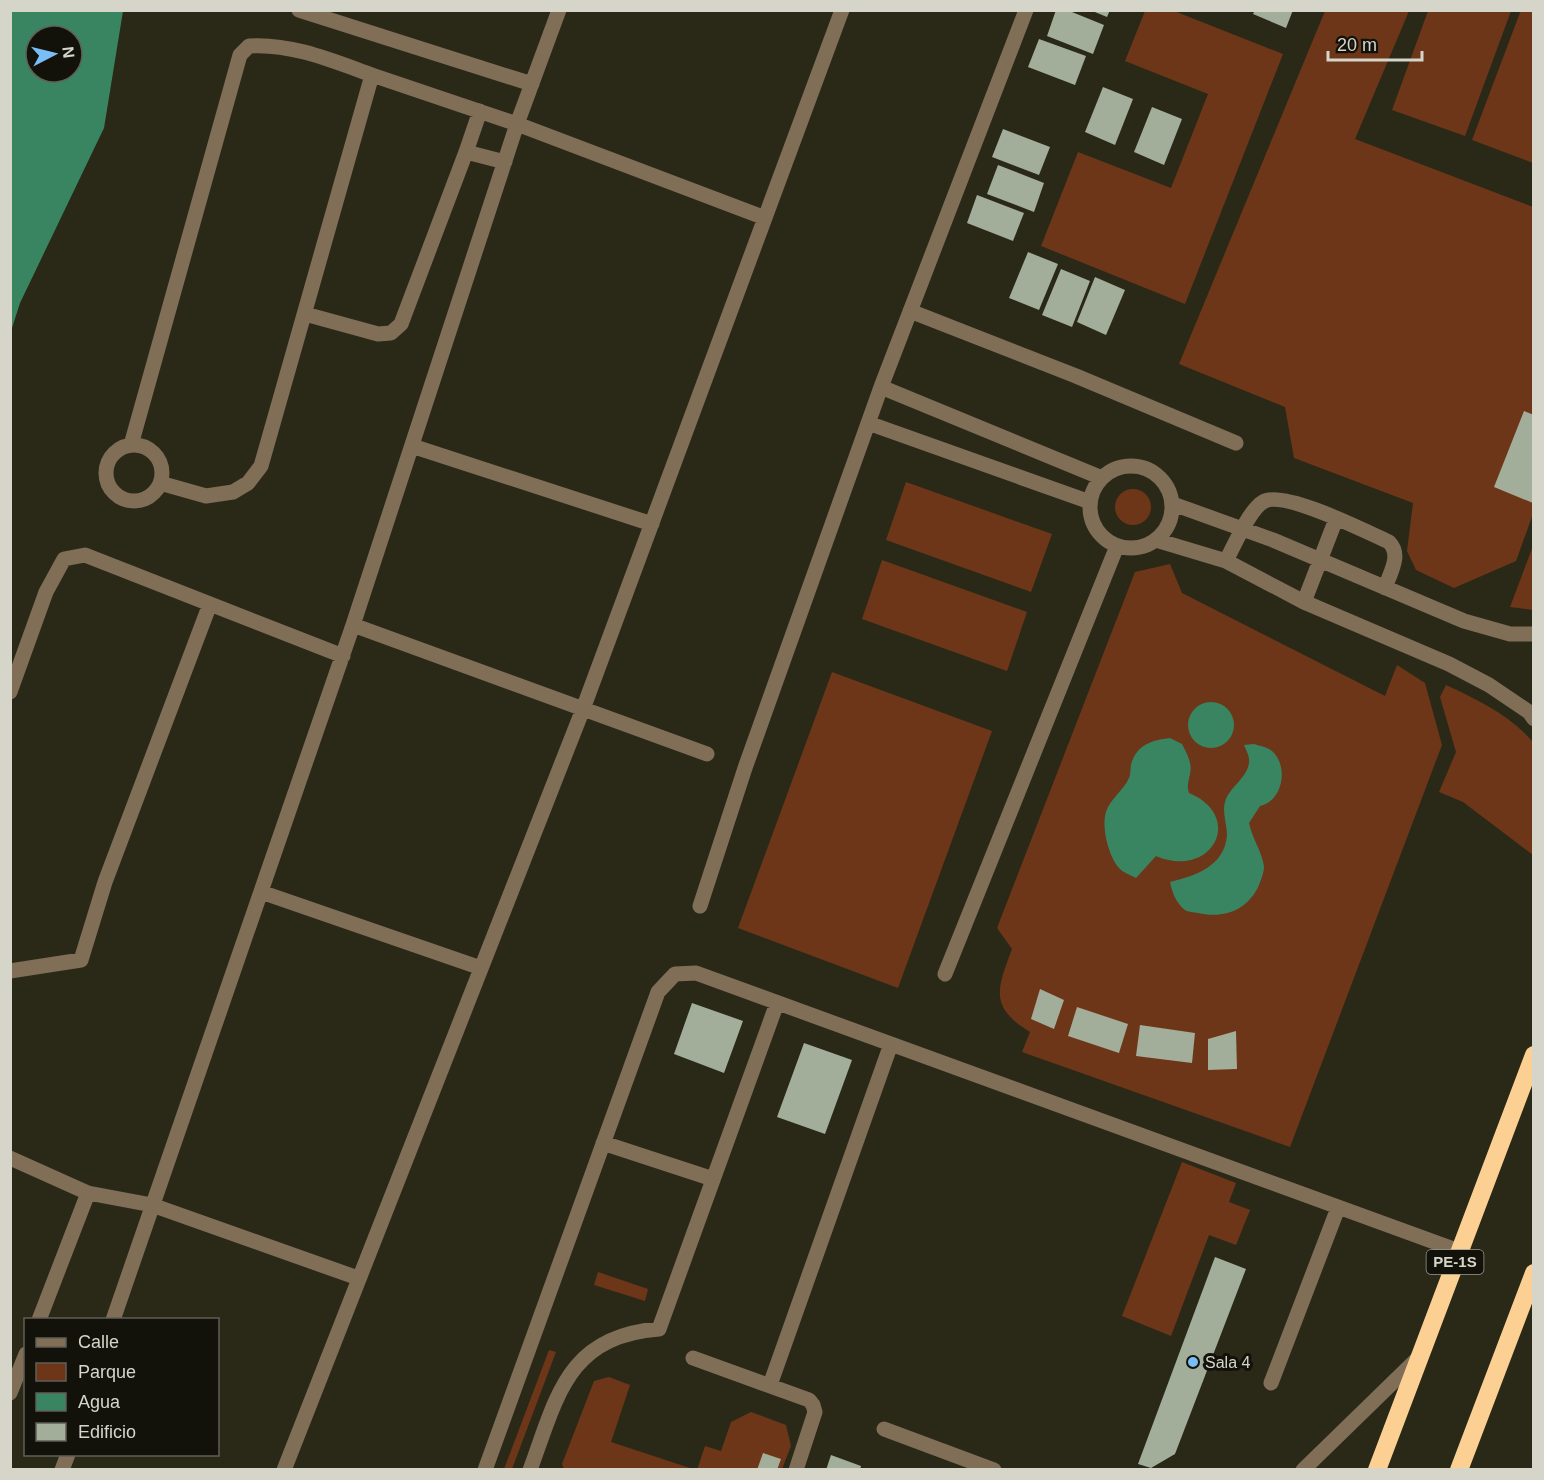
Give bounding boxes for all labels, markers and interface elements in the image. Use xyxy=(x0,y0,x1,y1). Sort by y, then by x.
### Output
north arrow xyxy=(24,24,84,84)
scale bar xyxy=(1328,24,1422,62)
text: 20 m xyxy=(1337,35,1377,55)
text: N xyxy=(59,45,78,59)
road number: PE-1S xyxy=(1426,1250,1484,1274)
legend xyxy=(24,1318,219,1456)
text: Calle xyxy=(78,1332,119,1352)
place label: Sala 4 xyxy=(1205,1354,1250,1371)
marker: Sala 4 xyxy=(1186,1355,1200,1369)
text: Parque xyxy=(78,1362,136,1382)
text: Agua xyxy=(78,1392,121,1412)
text: Edificio xyxy=(78,1422,136,1442)

